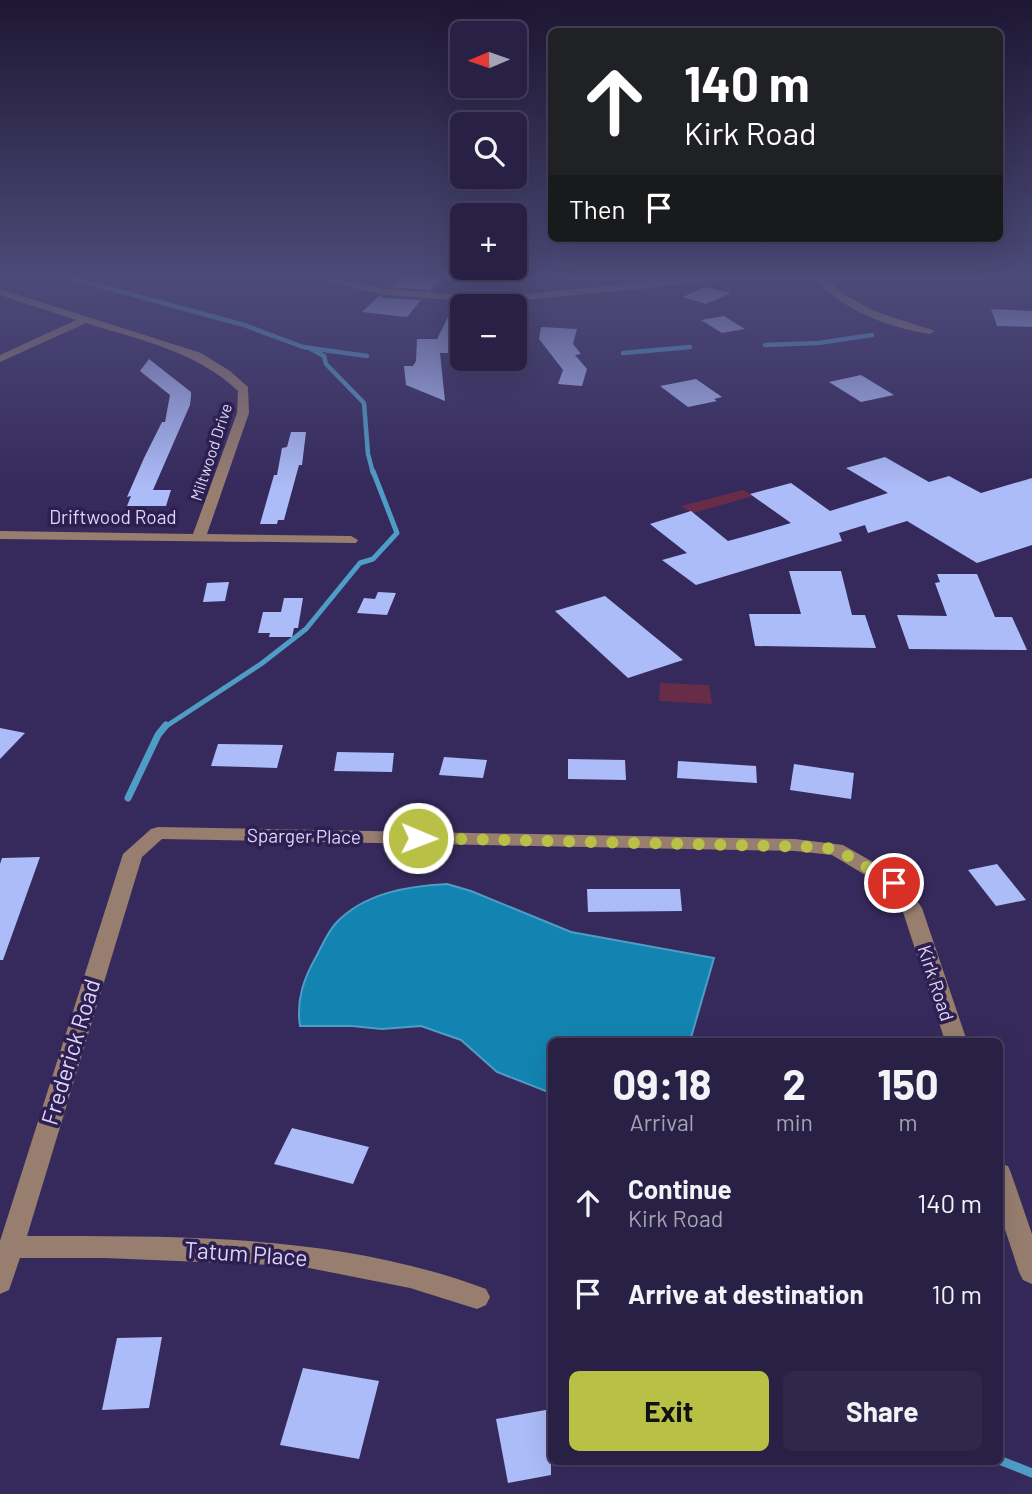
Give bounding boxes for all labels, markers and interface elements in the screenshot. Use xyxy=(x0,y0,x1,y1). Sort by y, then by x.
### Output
north arrow xyxy=(450,21,527,98)
map controls xyxy=(450,21,527,371)
text: 140 m xyxy=(684,53,810,112)
icon: ahead xyxy=(569,56,660,147)
button: search xyxy=(450,112,527,189)
text: Kirk Road xyxy=(684,113,817,151)
icon: arrive xyxy=(640,189,678,227)
text: Then xyxy=(569,193,626,224)
button: + xyxy=(450,203,527,280)
button: − xyxy=(450,294,527,371)
street label: Miltwood Drive xyxy=(186,401,235,503)
street label: Driftwood Road xyxy=(49,505,177,528)
position arrow xyxy=(381,801,455,875)
street label: Sparger Place xyxy=(247,823,361,848)
pin xyxy=(864,853,924,913)
icon: arrive xyxy=(875,864,913,902)
street label: Kirk Road xyxy=(913,942,960,1024)
street label: Frederick Road xyxy=(35,975,106,1128)
text: 09:18 xyxy=(612,1058,711,1108)
text: 2 xyxy=(783,1058,806,1108)
text: 150 xyxy=(877,1058,939,1108)
text: Arrival xyxy=(630,1108,694,1136)
text: min xyxy=(776,1108,813,1136)
text: m xyxy=(898,1108,918,1136)
text: Continue xyxy=(628,1173,732,1204)
icon: ahead xyxy=(569,1184,607,1222)
text: 140 m xyxy=(917,1187,982,1218)
text: Kirk Road xyxy=(628,1204,723,1232)
street label: Tatum Place xyxy=(183,1235,309,1271)
icon: arrive xyxy=(569,1275,607,1313)
text: Arrive at destination xyxy=(628,1278,864,1309)
text: 10 m xyxy=(932,1278,982,1309)
button: Exit xyxy=(569,1371,769,1451)
button: Share xyxy=(783,1371,982,1451)

